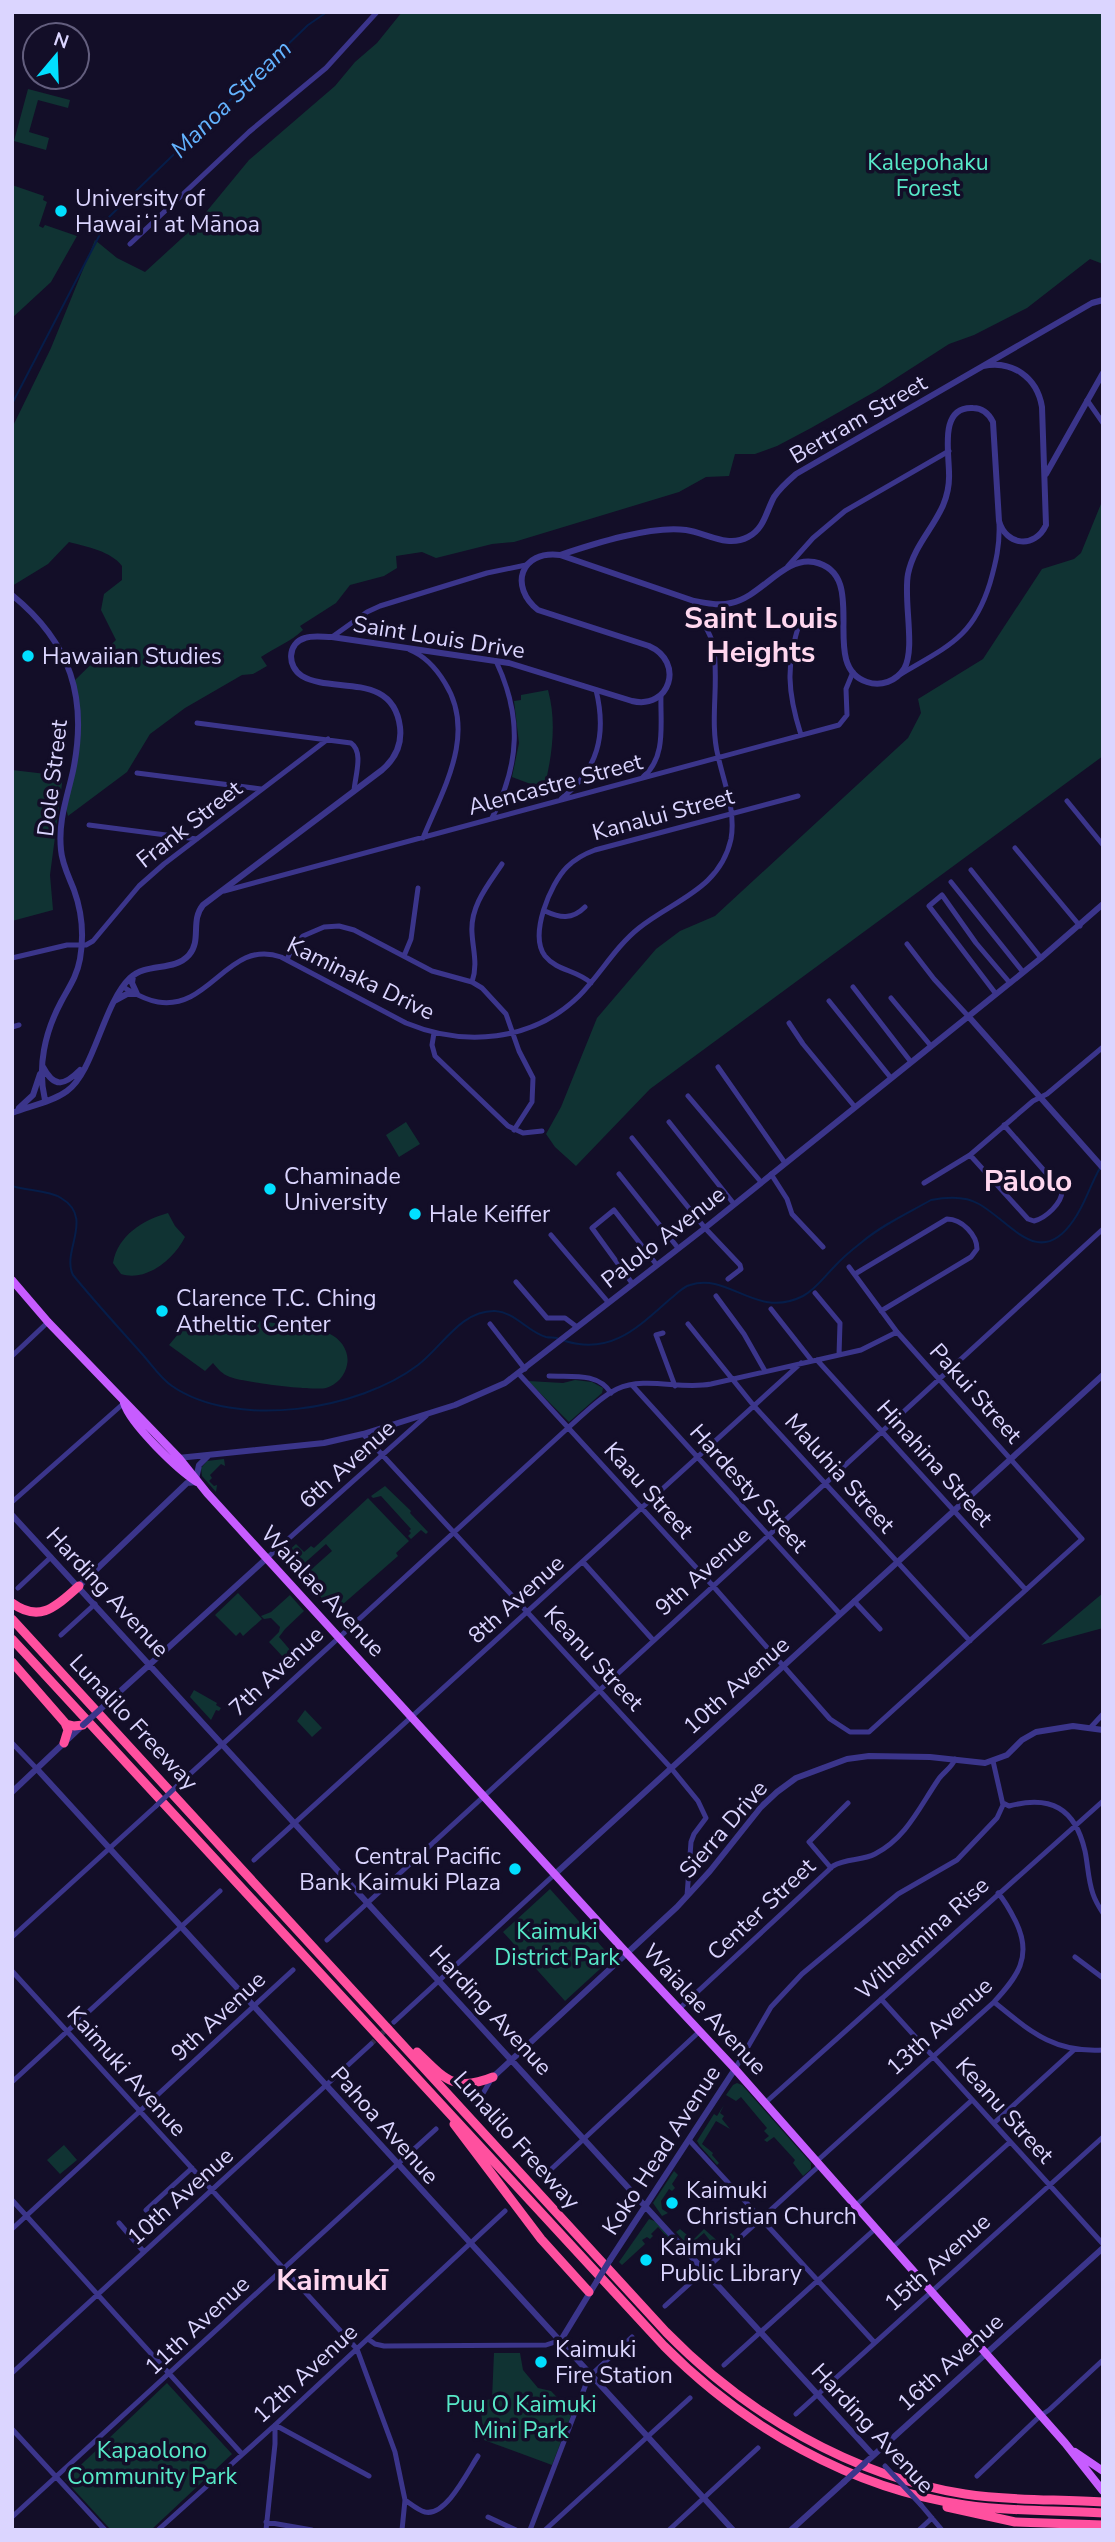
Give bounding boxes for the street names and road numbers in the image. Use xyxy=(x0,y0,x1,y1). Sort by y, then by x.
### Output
street label: Bertram Street xyxy=(784,367,933,471)
street label: Saint Louis Drive xyxy=(351,609,527,666)
street label: Dole Street xyxy=(30,717,75,838)
street label: Alencastre Street xyxy=(464,746,647,823)
street label: Frank Street xyxy=(130,773,249,875)
street label: Kanalui Street xyxy=(589,780,738,848)
street label: Kaminaka Drive xyxy=(282,929,440,1028)
street label: Palolo Avenue xyxy=(595,1179,732,1296)
street label: Pakui Street xyxy=(922,1337,1029,1451)
street label: Hinahina Street xyxy=(869,1393,1000,1534)
street label: Maluhia Street xyxy=(778,1407,902,1540)
street label: 6th Avenue xyxy=(293,1413,402,1516)
street label: Hardesty Street xyxy=(683,1417,815,1560)
street label: Kaau Street xyxy=(597,1435,701,1546)
street label: Waialae Avenue xyxy=(254,1519,392,1664)
street label: 9th Avenue xyxy=(649,1520,758,1623)
street label: Harding Avenue xyxy=(39,1521,176,1664)
street label: 8th Avenue xyxy=(462,1548,571,1651)
street label: Keanu Street xyxy=(537,1599,651,1718)
street label: 7th Avenue xyxy=(222,1619,330,1723)
street label: 10th Avenue xyxy=(677,1629,796,1741)
street label: Lunalilo Freeway xyxy=(62,1648,205,1797)
street label: Sierra Drive xyxy=(672,1774,775,1885)
street label: Center Street xyxy=(701,1851,823,1967)
street label: Wilhelmina Rise xyxy=(849,1870,996,2007)
street label: Waialae Avenue xyxy=(636,1937,774,2082)
street label: Harding Avenue xyxy=(422,1939,559,2082)
street label: 9th Avenue xyxy=(164,1964,272,2068)
street label: 13th Avenue xyxy=(880,1970,999,2082)
street label: Kaimuki Avenue xyxy=(60,1999,194,2143)
street label: Keanu Street xyxy=(949,2050,1061,2171)
street label: Koko Head Avenue xyxy=(595,2059,728,2241)
street label: Pahoa Avenue xyxy=(323,2060,446,2191)
street label: Lunalilo Freeway xyxy=(446,2065,587,2216)
street label: 10th Avenue xyxy=(121,2140,240,2252)
street label: 15th Avenue xyxy=(878,2206,997,2318)
street label: 11th Avenue xyxy=(138,2269,257,2382)
street label: 16th Avenue xyxy=(891,2306,1010,2418)
street label: 12th Avenue xyxy=(246,2317,365,2430)
street label: Harding Avenue xyxy=(804,2357,941,2500)

